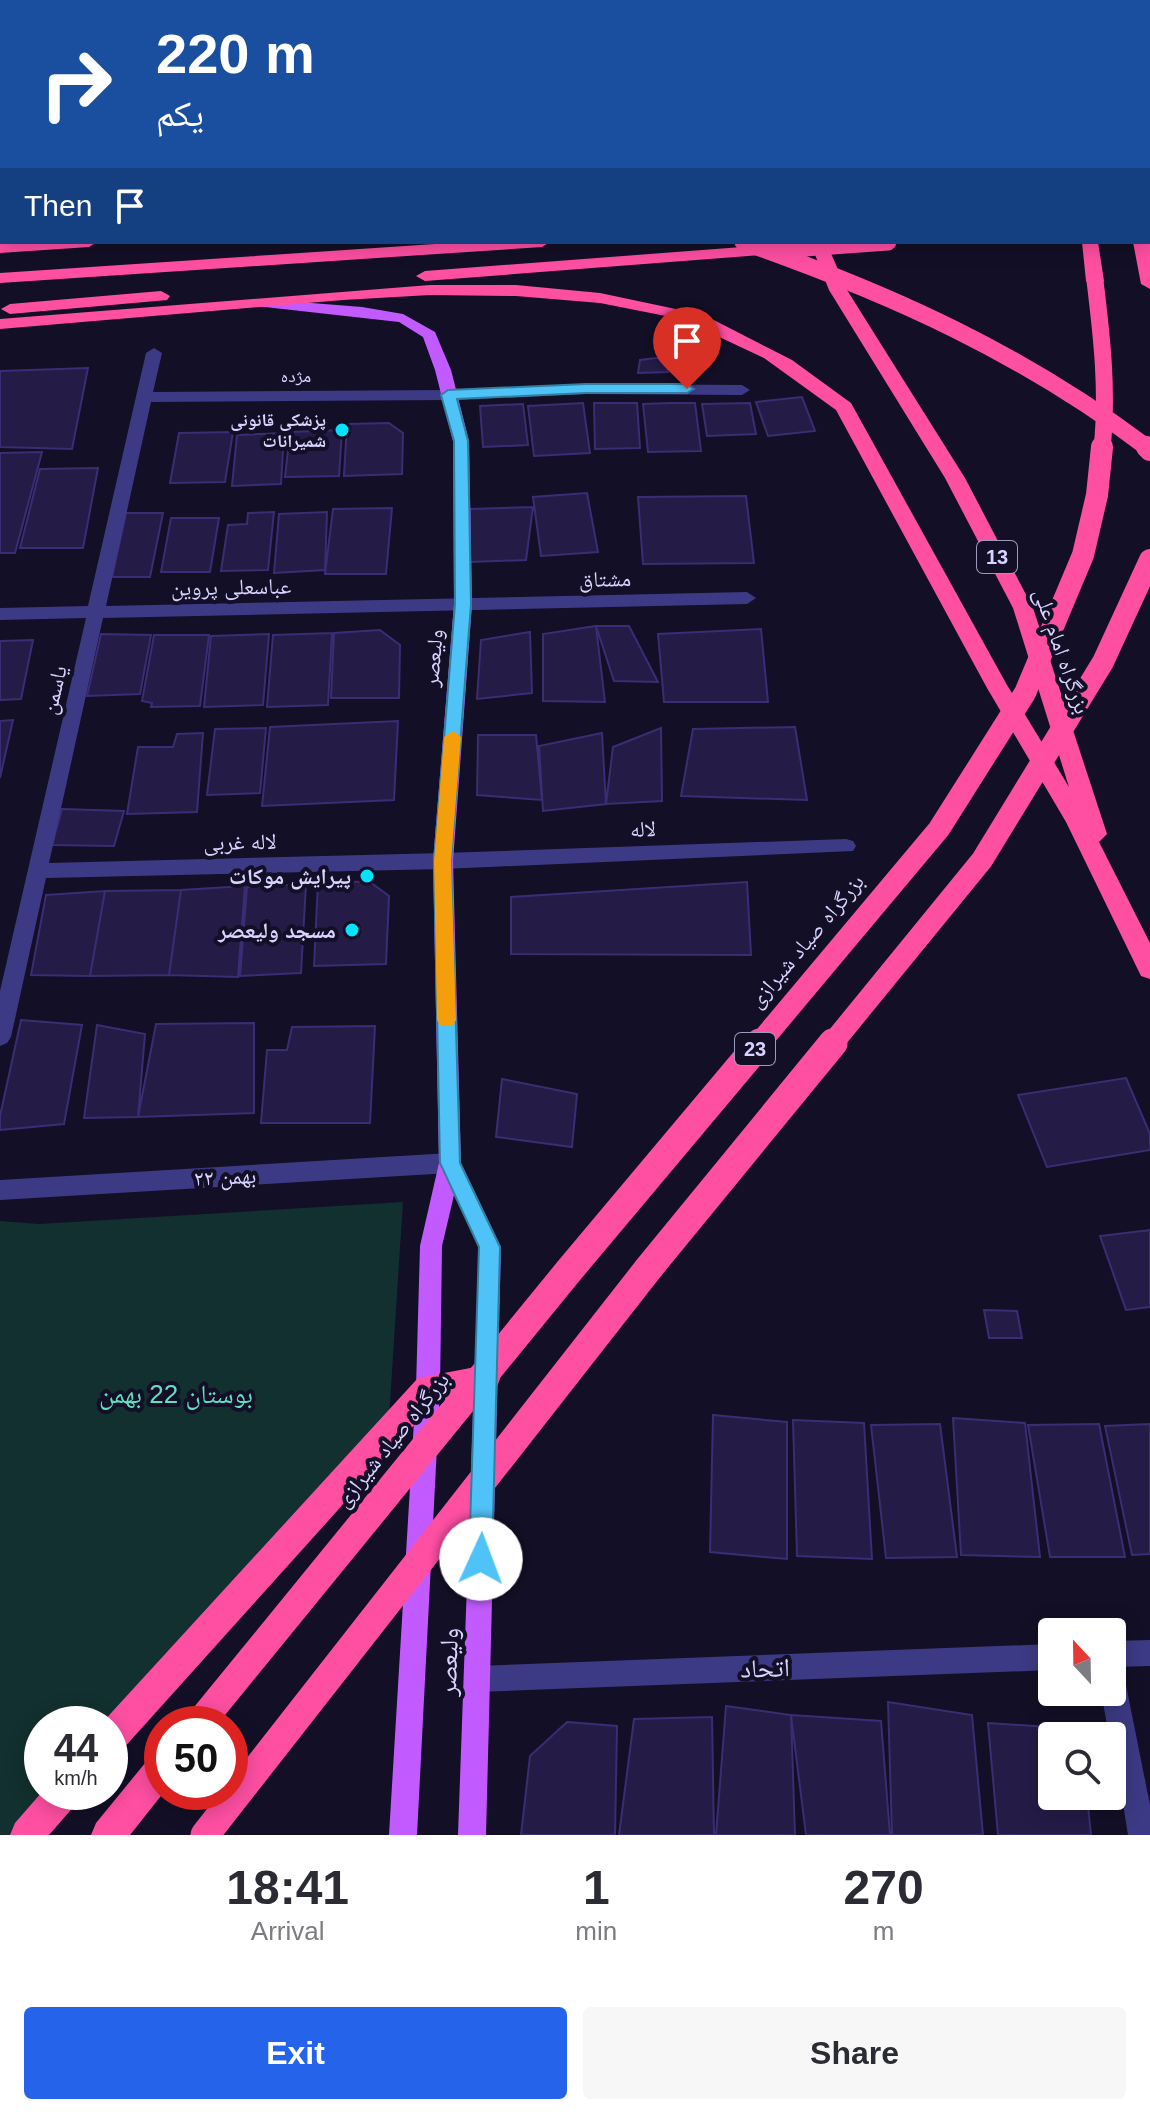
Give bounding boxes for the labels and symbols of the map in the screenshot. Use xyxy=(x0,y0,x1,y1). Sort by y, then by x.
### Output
pin xyxy=(653,307,721,389)
street label: مژده xyxy=(281,366,311,386)
place label: پزشکی قانونی شمیرانات xyxy=(230,410,326,451)
marker: پزشکی قانونی شمیرانات xyxy=(333,421,351,439)
road number: 13 xyxy=(977,541,1017,573)
street label: مشتاق xyxy=(579,566,631,593)
street label: عباسعلی پروین xyxy=(171,573,291,602)
street label: بزرگراه امام علی xyxy=(1027,585,1095,718)
street label: ولیعصر xyxy=(418,628,448,689)
street label: یاسمن xyxy=(36,663,73,717)
street label: لاله xyxy=(630,816,656,842)
street label: لاله غربی xyxy=(203,829,277,856)
place label: پیرایش موکات xyxy=(229,864,351,890)
marker: پیرایش موکات xyxy=(358,867,376,885)
street label: بزرگراه صیاد شیرازی xyxy=(743,869,870,1013)
place label: مسجد ولیعصر xyxy=(217,918,336,943)
marker: مسجد ولیعصر xyxy=(343,921,361,939)
road number: 23 xyxy=(735,1033,775,1065)
street label: ۲۲ بهمن xyxy=(193,1163,257,1192)
street label: بزرگراه صیاد شیرازی xyxy=(330,1367,455,1513)
park label: بوستان 22 بهمن xyxy=(99,1379,253,1410)
position arrow xyxy=(439,1517,523,1601)
north arrow xyxy=(1038,1618,1126,1706)
street label: ولیعصر xyxy=(432,1627,464,1698)
street label: اتحاد xyxy=(740,1652,790,1684)
speed limit sign: 50 xyxy=(144,1706,248,1810)

